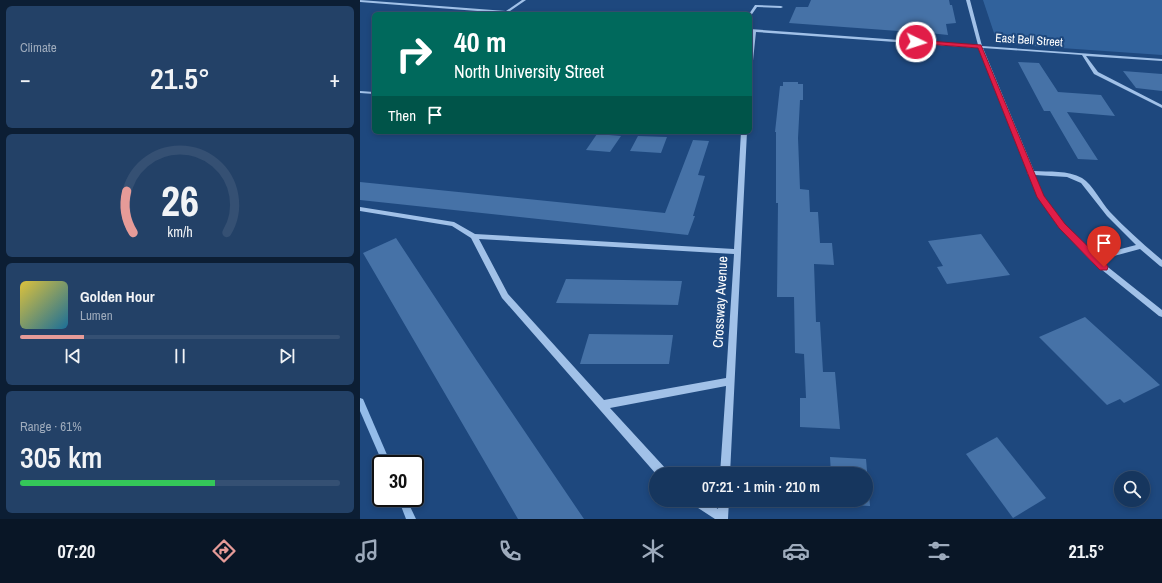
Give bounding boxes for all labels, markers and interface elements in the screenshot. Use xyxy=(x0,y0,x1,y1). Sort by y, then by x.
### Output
position arrow xyxy=(895,21,937,63)
text: 40 m xyxy=(454,23,506,61)
icon: right xyxy=(388,28,440,80)
street label: East Bell Street xyxy=(995,30,1064,50)
text: Climate xyxy=(20,39,57,56)
text: 21.5° xyxy=(150,58,210,98)
text: North University Street xyxy=(454,59,604,84)
text: − xyxy=(20,64,31,94)
text: + xyxy=(329,64,340,94)
icon: arrive xyxy=(424,104,446,126)
text: Then xyxy=(388,105,416,126)
text: 26 xyxy=(161,173,199,229)
text: km/h xyxy=(167,222,193,241)
pin xyxy=(1087,226,1121,267)
icon: arrive xyxy=(1093,232,1115,254)
street label: Crossway Avenue xyxy=(709,256,731,348)
text: Golden Hour xyxy=(80,286,155,307)
text: Lumen xyxy=(80,307,113,324)
icon: previous xyxy=(62,345,84,367)
icon: pause xyxy=(169,345,191,367)
icon: next xyxy=(276,345,298,367)
text: Range · 61% xyxy=(20,418,82,435)
text: 305 km xyxy=(20,437,102,477)
speed limit sign: 30 xyxy=(372,455,424,507)
map controls xyxy=(1114,471,1150,507)
button: search xyxy=(1114,471,1150,507)
text: 07:21 · 1 min · 210 m xyxy=(702,476,820,497)
icon: directions xyxy=(210,537,238,565)
icon: music xyxy=(353,537,381,565)
icon: phone xyxy=(496,537,524,565)
icon: climate xyxy=(639,537,667,565)
icon: car xyxy=(782,537,810,565)
icon: filters xyxy=(925,537,953,565)
text: 07:20 xyxy=(58,539,95,564)
text: 21.5° xyxy=(1068,539,1104,564)

